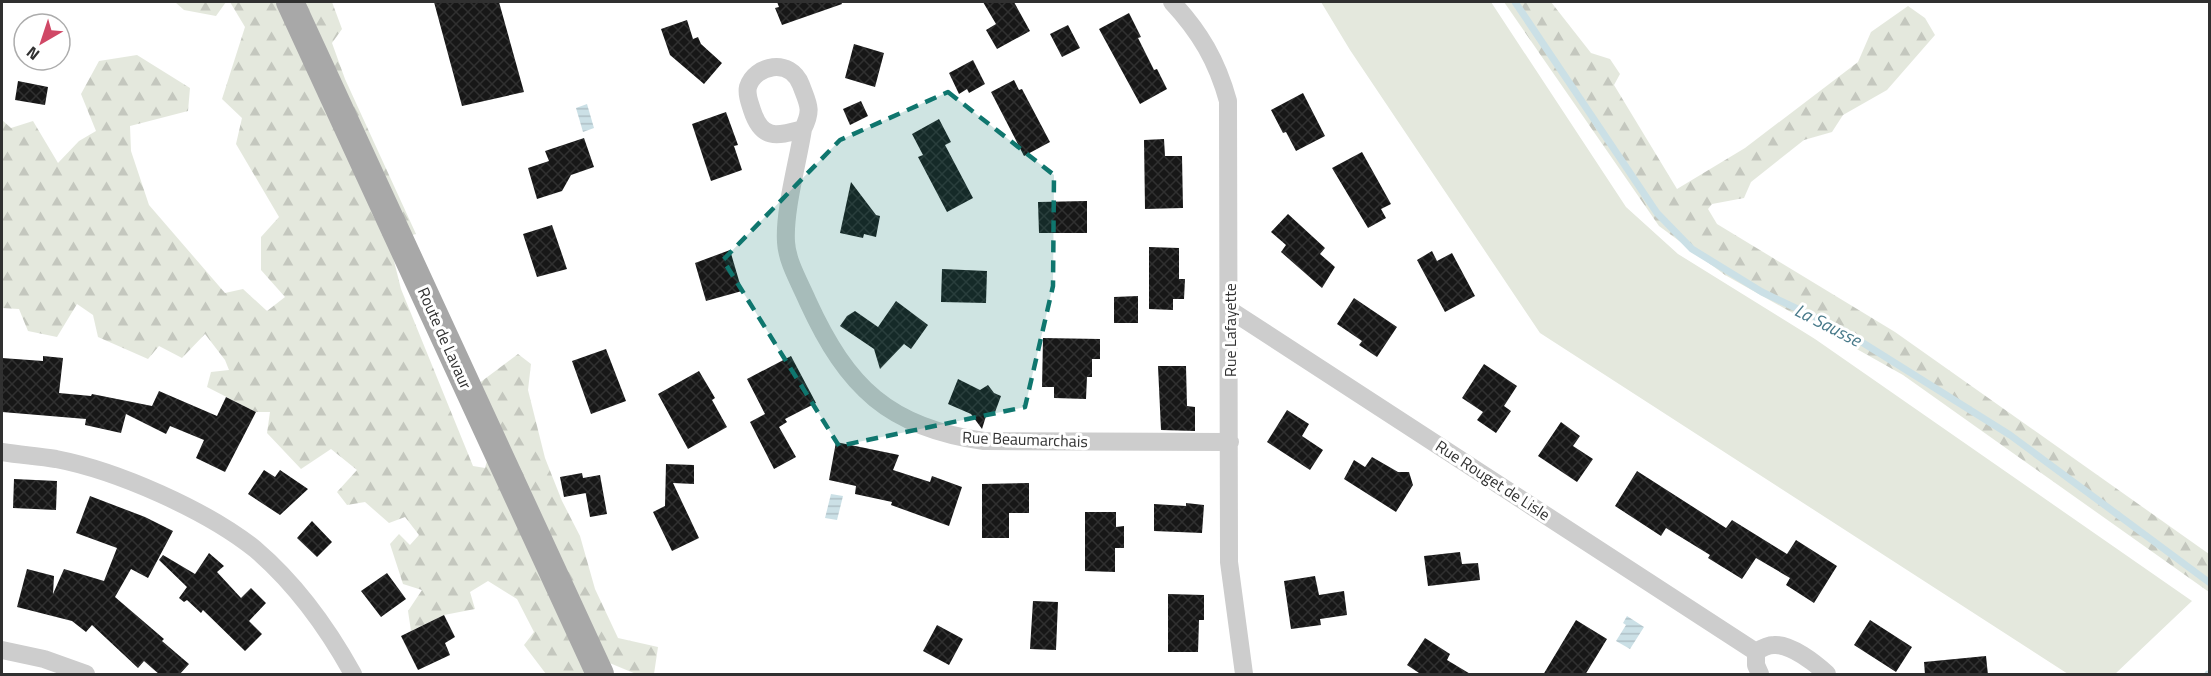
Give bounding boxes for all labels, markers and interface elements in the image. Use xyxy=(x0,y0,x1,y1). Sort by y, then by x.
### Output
north arrow xyxy=(12,12,72,72)
text: N xyxy=(21,41,44,66)
street label: Route de Lavaur xyxy=(412,283,478,393)
street label: Rue Lafayette xyxy=(1218,283,1242,377)
water label: La Sausse xyxy=(1790,297,1867,354)
street label: Rue Beaumarchais xyxy=(962,425,1088,453)
street label: Rue Rouget de Lisle xyxy=(1431,434,1555,526)

